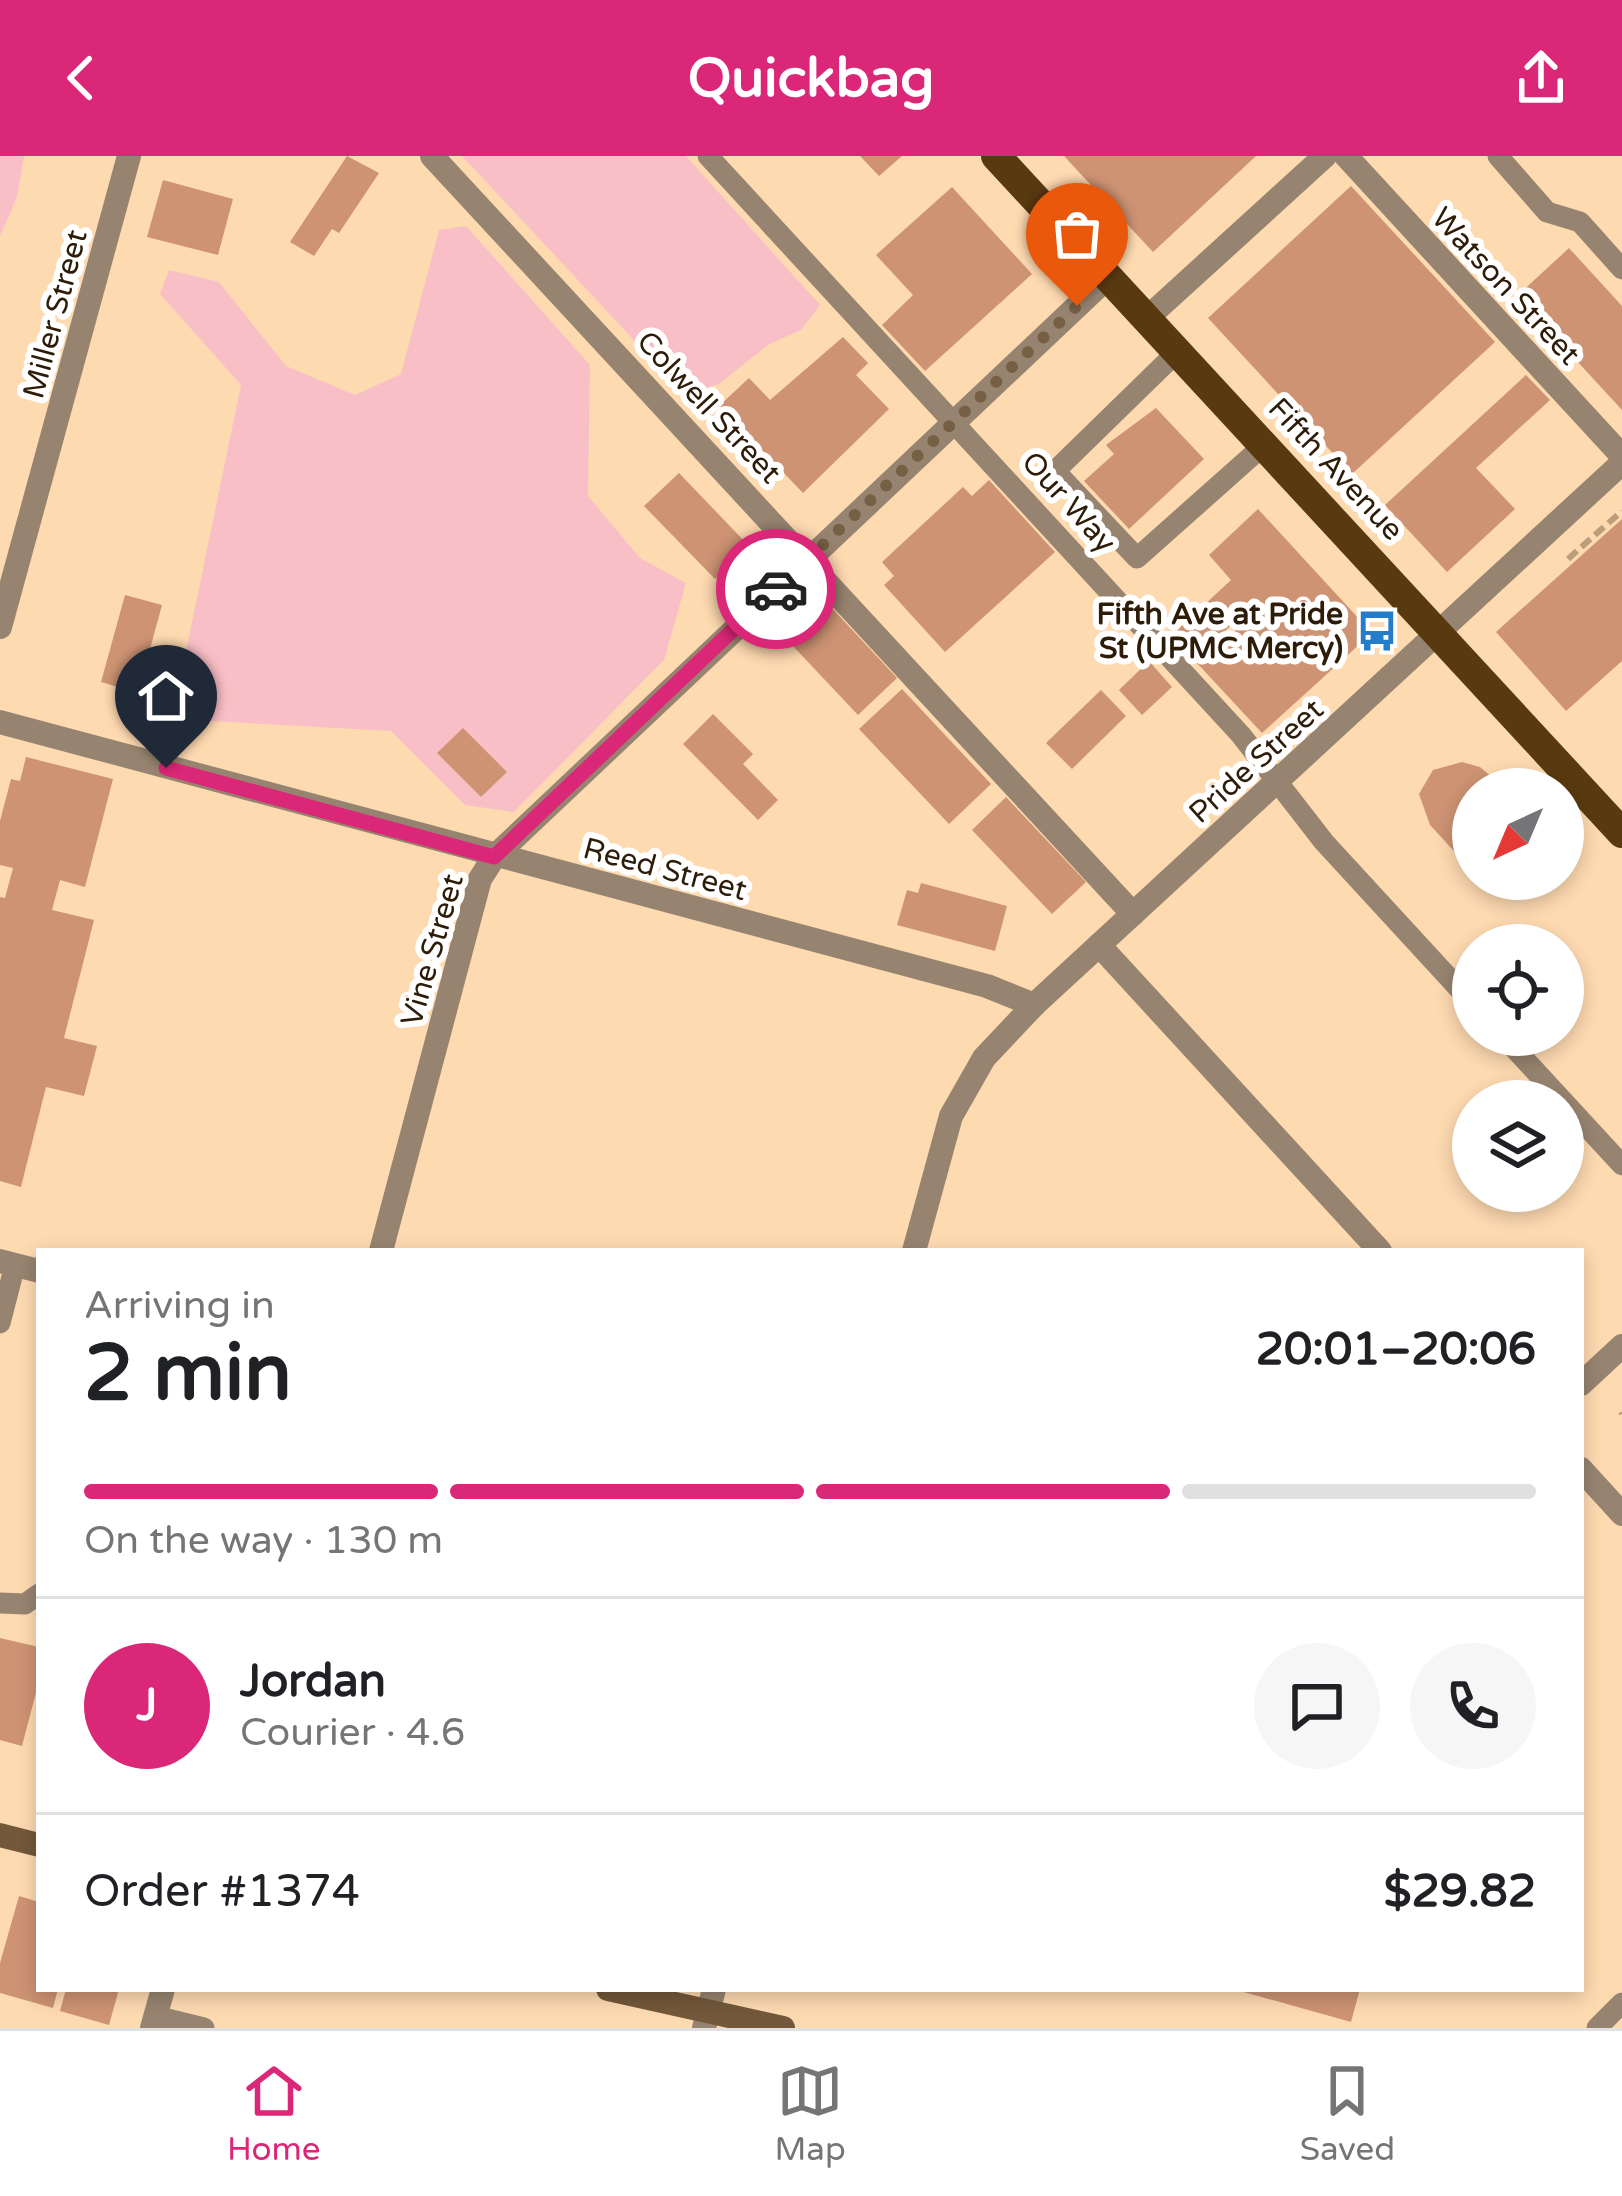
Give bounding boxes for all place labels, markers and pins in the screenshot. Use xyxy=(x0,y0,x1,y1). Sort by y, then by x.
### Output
pin xyxy=(1026,183,1128,306)
place label: Fifth Ave at Pride St (UPMC Mercy) xyxy=(1097,596,1343,667)
bus stop icon: Fifth Ave at Pride St (UPMC Mercy) xyxy=(1354,608,1400,654)
pin xyxy=(115,645,217,768)

